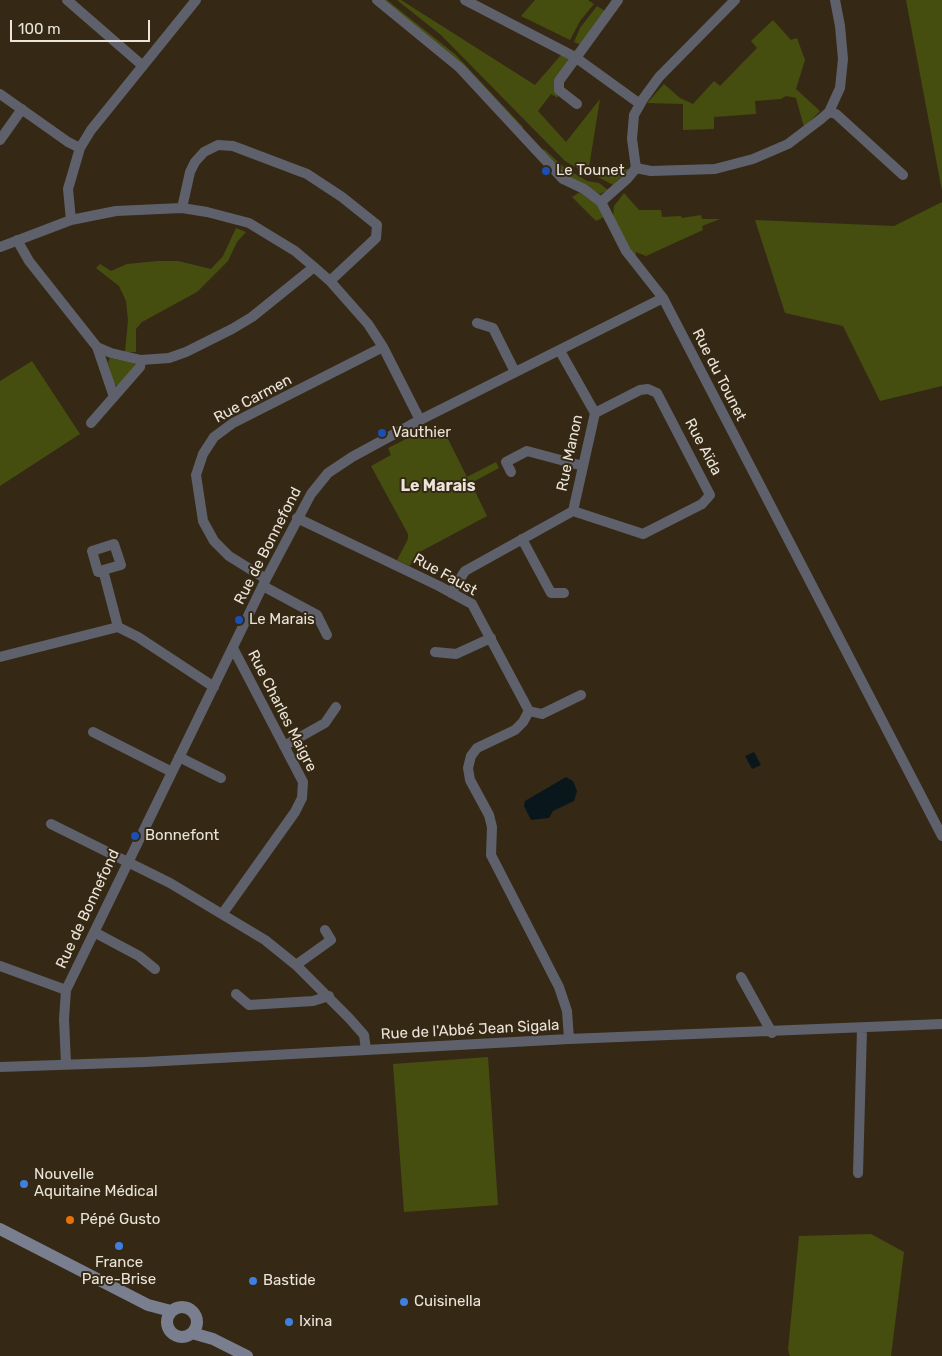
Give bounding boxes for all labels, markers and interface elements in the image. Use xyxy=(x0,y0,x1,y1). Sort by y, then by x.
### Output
scale bar xyxy=(12,10,152,42)
text: 100 m xyxy=(18,20,60,38)
place label: Le Tounet xyxy=(556,162,625,180)
marker: Le Tounet xyxy=(540,165,552,177)
street label: Rue du Tounet xyxy=(688,326,750,424)
street label: Rue Carmen xyxy=(211,371,295,427)
street label: Rue Manon xyxy=(553,413,587,493)
street label: Rue Aïda xyxy=(681,415,725,479)
place label: Vauthier xyxy=(392,424,451,442)
marker: Vauthier xyxy=(376,427,388,439)
district label: Le Marais xyxy=(400,476,476,496)
street label: Rue de Bonnefond xyxy=(231,484,305,608)
street label: Rue Faust xyxy=(410,550,480,600)
place label: Le Marais xyxy=(249,611,315,629)
marker: Le Marais xyxy=(233,614,245,626)
street label: Rue Charles Maigre xyxy=(244,647,320,775)
place label: Bonnefont xyxy=(145,827,219,845)
marker: Bonnefont xyxy=(129,830,141,842)
street label: Rue de Bonnefond xyxy=(53,847,123,971)
street label: Rue de l'Abbé Jean Sigala xyxy=(380,1016,560,1044)
place label: Nouvelle Aquitaine Médical xyxy=(34,1166,158,1201)
marker: Nouvelle Aquitaine Médical xyxy=(18,1178,30,1190)
place label: Pépé Gusto xyxy=(80,1211,160,1229)
marker: Pépé Gusto xyxy=(64,1214,76,1226)
marker: France Pare-Brise xyxy=(113,1240,125,1252)
place label: France Pare-Brise xyxy=(82,1254,156,1289)
place label: Bastide xyxy=(263,1272,316,1290)
marker: Bastide xyxy=(247,1275,259,1287)
place label: Cuisinella xyxy=(414,1293,481,1311)
marker: Cuisinella xyxy=(398,1296,410,1308)
place label: Ixina xyxy=(299,1313,332,1331)
marker: Ixina xyxy=(283,1316,295,1328)

